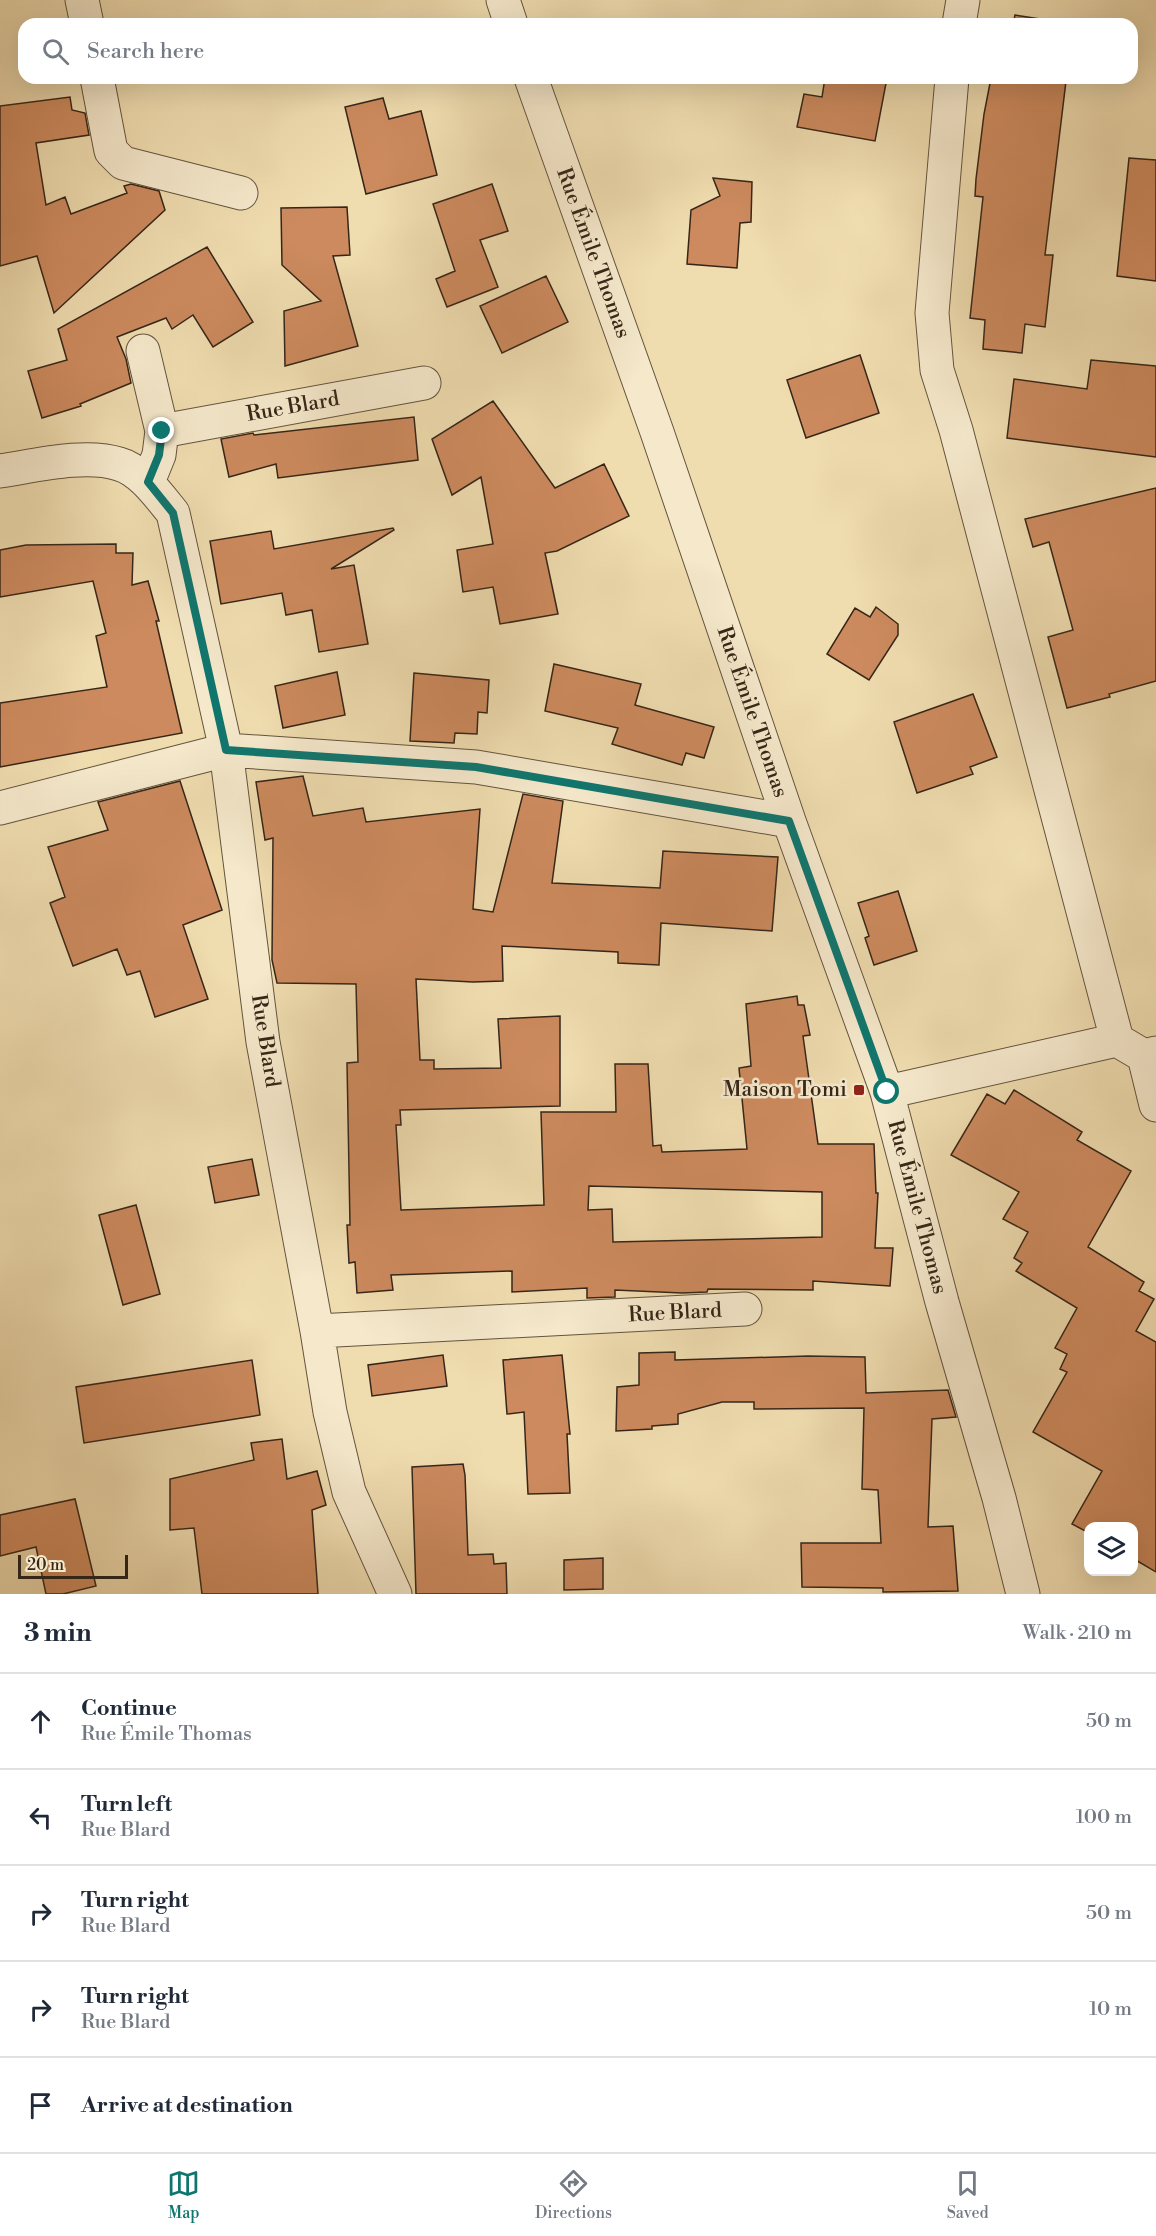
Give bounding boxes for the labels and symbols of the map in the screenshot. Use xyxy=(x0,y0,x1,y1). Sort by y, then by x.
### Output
street label: Rue Émile Thomas xyxy=(550,164,638,342)
street label: Rue Blard xyxy=(245,386,342,428)
route end xyxy=(148,417,174,443)
street label: Rue Émile Thomas xyxy=(711,622,795,801)
street label: Rue Blard xyxy=(245,993,285,1089)
place label: Maison Tomi xyxy=(723,1077,847,1103)
route start xyxy=(873,1078,899,1104)
marker: Maison Tomi xyxy=(852,1083,866,1097)
street label: Rue Émile Thomas xyxy=(881,1117,955,1297)
street label: Rue Blard xyxy=(627,1298,723,1328)
scale bar xyxy=(18,1552,128,1580)

